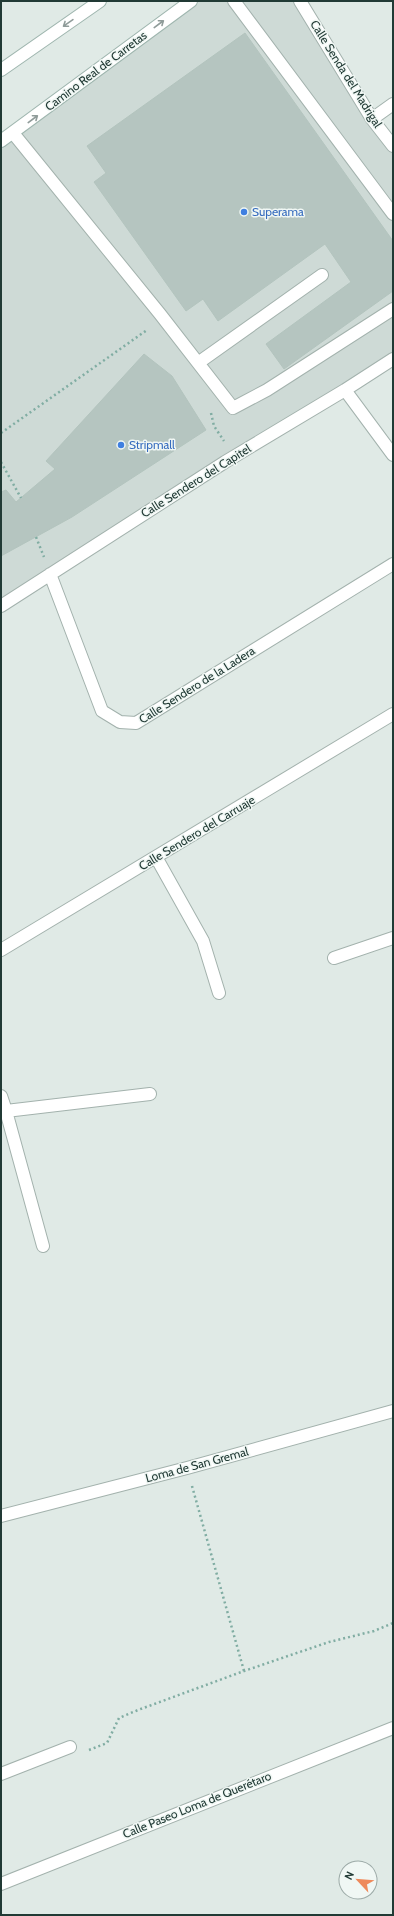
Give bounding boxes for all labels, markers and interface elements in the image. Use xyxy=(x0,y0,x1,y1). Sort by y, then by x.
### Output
street label: Calle Senda del Madrigal xyxy=(307,17,386,130)
one-way arrow xyxy=(62,19,73,27)
one-way arrow xyxy=(154,20,165,29)
street label: Camino Real de Carretas xyxy=(42,27,150,114)
one-way arrow xyxy=(27,114,38,123)
place label: Superama xyxy=(252,204,304,219)
marker: Superama xyxy=(239,207,249,217)
place label: Stripmall xyxy=(129,437,175,452)
marker: Stripmall xyxy=(116,440,126,450)
street label: Calle Sendero del Capitel xyxy=(138,441,254,521)
street label: Calle Sendero de la Ladera xyxy=(136,643,258,726)
street label: Calle Sendero del Carruaje xyxy=(136,792,258,873)
street label: Loma de San Gremal xyxy=(144,1444,250,1485)
street label: Calle Paseo Loma de Querétaro xyxy=(120,1768,274,1841)
north arrow xyxy=(338,1860,378,1900)
text: N xyxy=(341,1869,357,1882)

